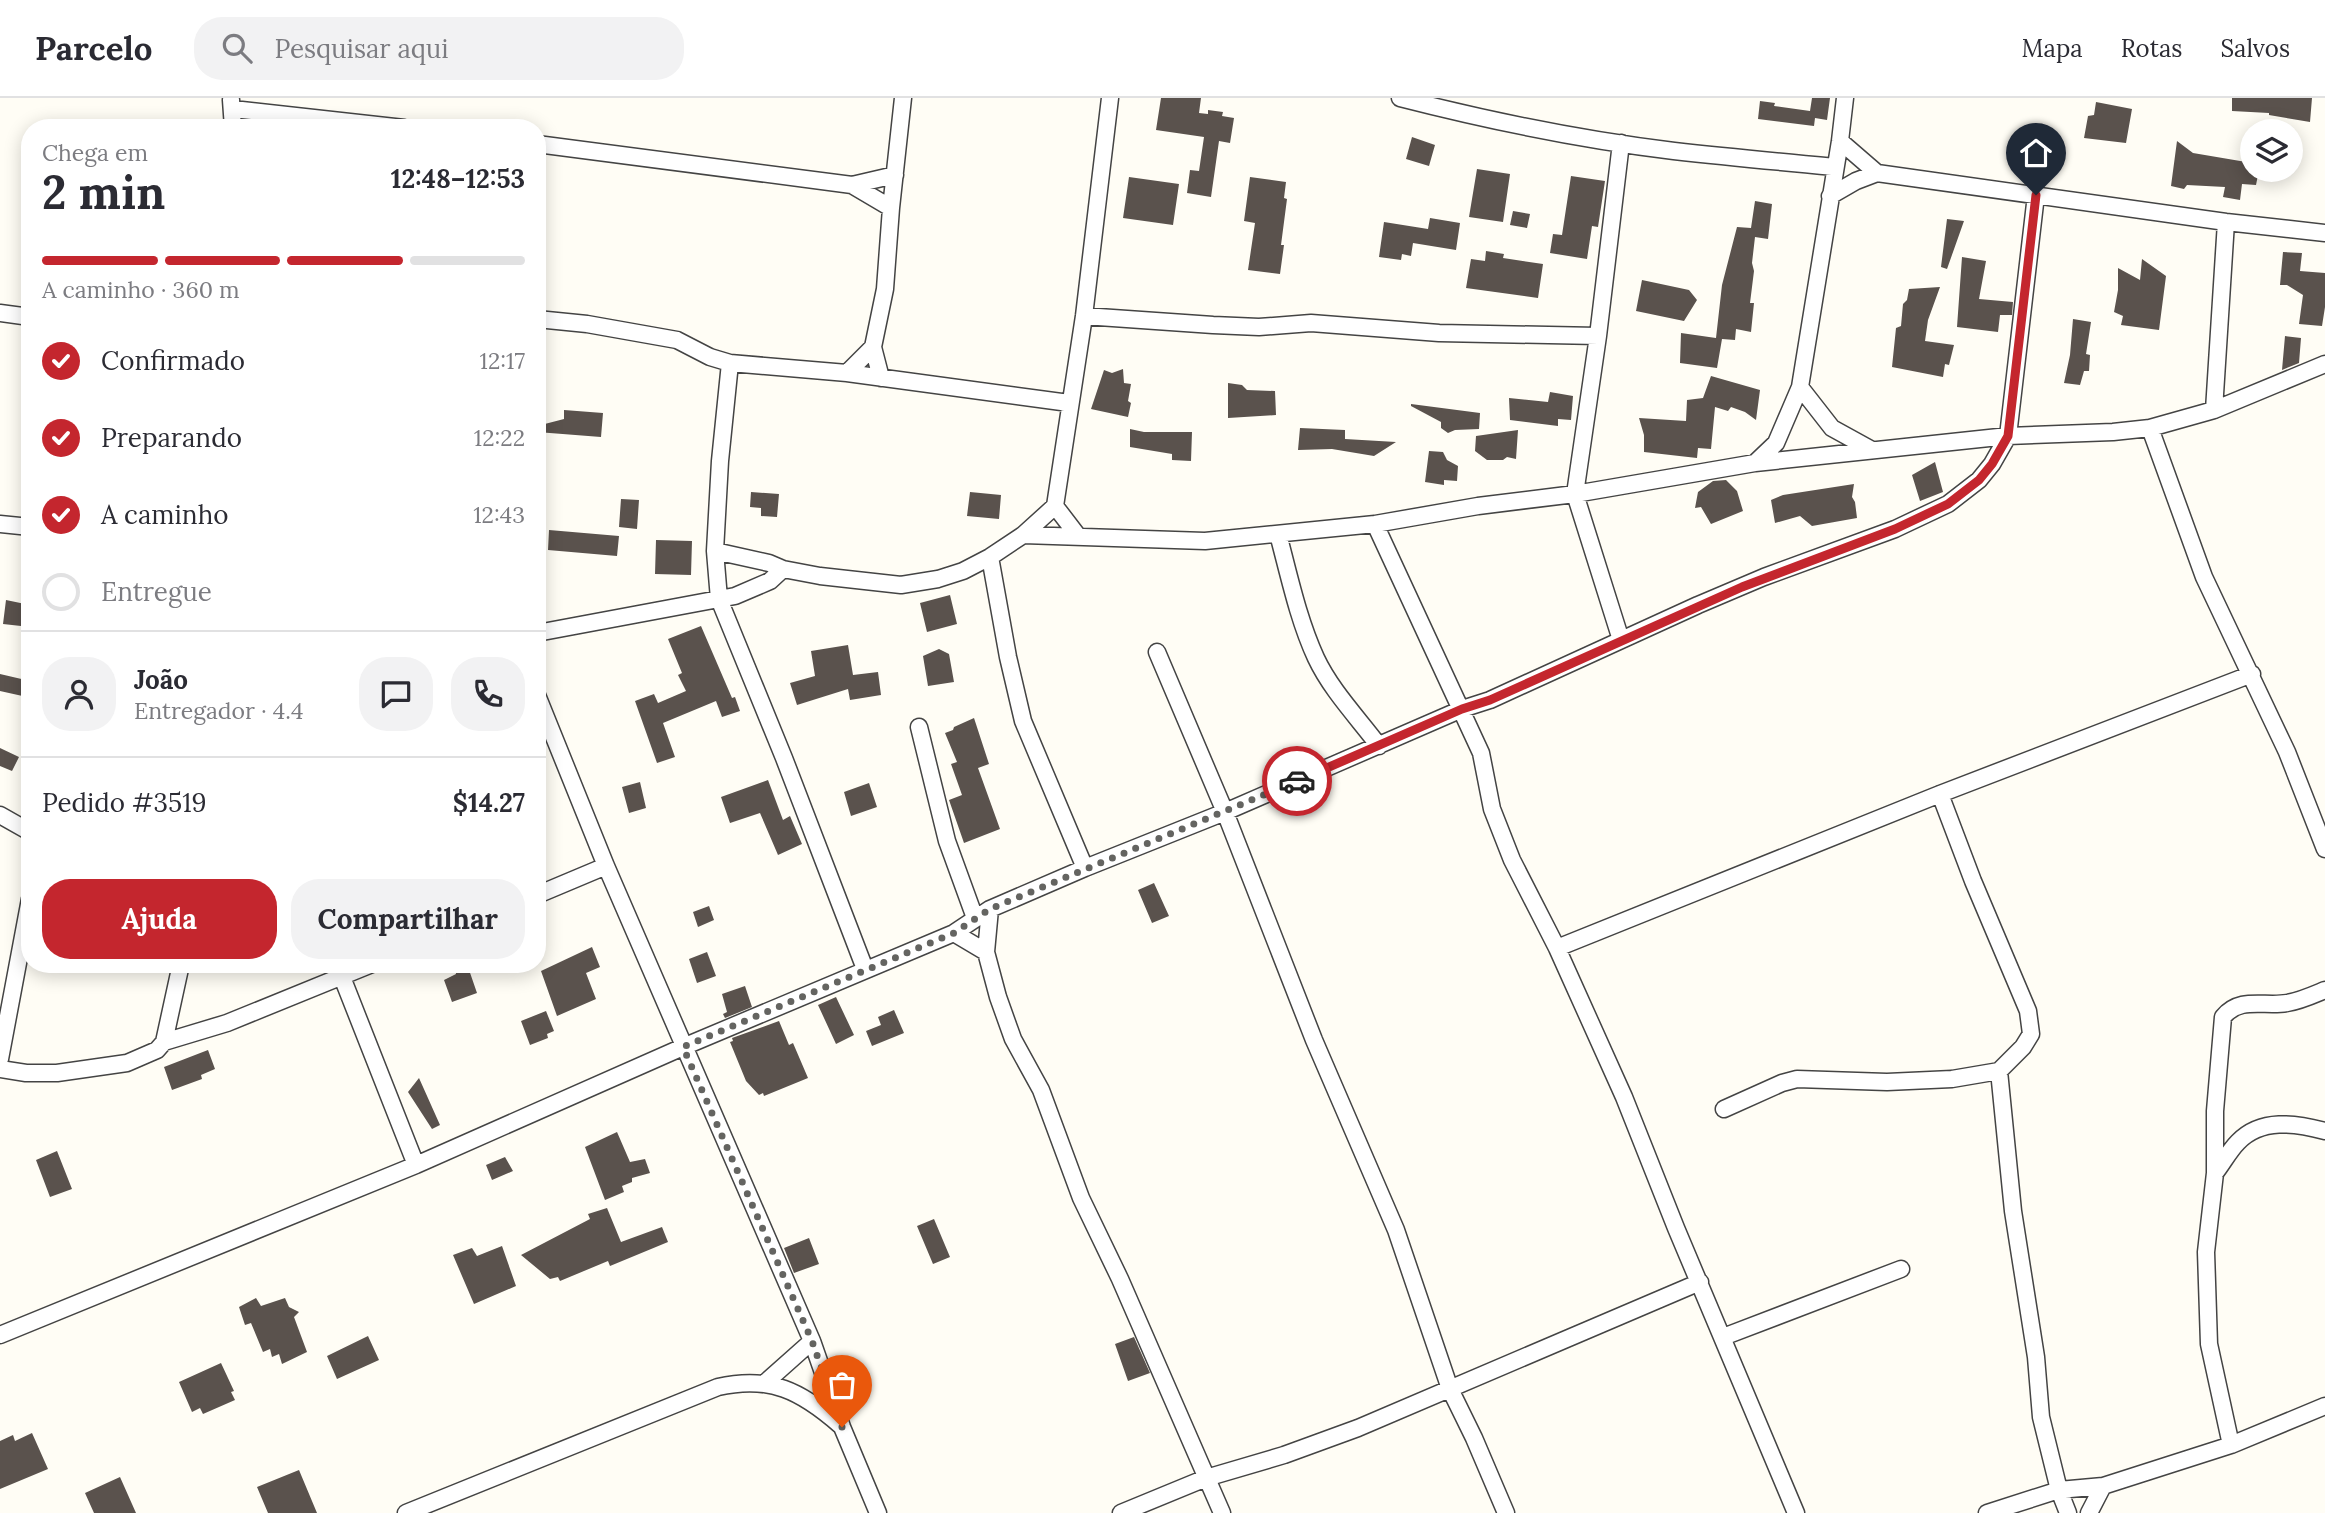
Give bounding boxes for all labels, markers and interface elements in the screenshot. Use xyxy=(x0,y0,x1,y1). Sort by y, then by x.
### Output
search box xyxy=(194,17,684,80)
text: Parcelo xyxy=(35,27,152,69)
icon: search xyxy=(218,29,256,67)
text: Pesquisar aqui xyxy=(274,32,448,65)
text: Mapa xyxy=(2022,33,2083,64)
text: Rotas xyxy=(2121,33,2182,64)
text: Salvos xyxy=(2220,33,2290,64)
map controls xyxy=(2240,119,2303,182)
button: layers xyxy=(2240,119,2303,182)
pin xyxy=(2006,123,2066,195)
icon: home xyxy=(2017,134,2055,172)
text: Chega em xyxy=(42,138,148,167)
text: 12:48–12:53 xyxy=(391,162,525,195)
text: 2 min xyxy=(42,163,165,222)
text: A caminho · 360 m xyxy=(42,275,240,304)
icon: check xyxy=(42,342,80,380)
text: Confirmado xyxy=(101,344,245,377)
text: 12:17 xyxy=(480,346,525,375)
icon: check xyxy=(42,419,80,457)
text: Preparando xyxy=(101,421,242,454)
text: 12:22 xyxy=(474,423,525,452)
icon: check xyxy=(42,496,80,534)
text: A caminho xyxy=(101,498,228,531)
text: 12:43 xyxy=(473,500,525,529)
text: Entregue xyxy=(101,575,212,608)
button: person xyxy=(42,657,116,731)
button: chat xyxy=(359,657,433,731)
button: phone xyxy=(451,657,525,731)
text: João xyxy=(134,663,188,696)
text: Entregador · 4.4 xyxy=(134,696,303,725)
courier xyxy=(1262,746,1332,816)
icon: car xyxy=(1278,762,1316,800)
text: Pedido #3519 xyxy=(42,786,207,819)
text: $14.27 xyxy=(453,786,525,819)
button: Ajuda xyxy=(42,879,277,959)
button: Compartilhar xyxy=(291,879,525,959)
pin xyxy=(812,1355,872,1427)
icon: bag xyxy=(823,1366,861,1404)

